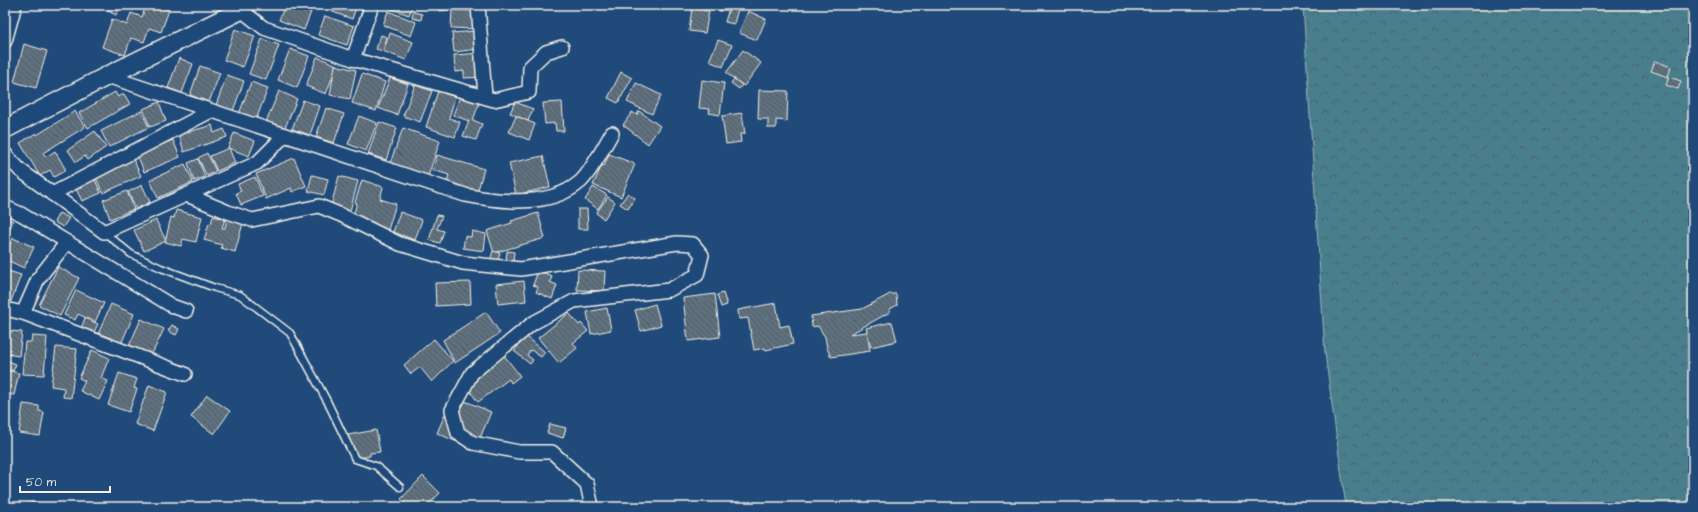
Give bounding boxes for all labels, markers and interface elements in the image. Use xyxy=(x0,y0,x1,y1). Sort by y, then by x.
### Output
scale bar xyxy=(20,468,110,494)
text: 50 m xyxy=(26,474,57,491)

